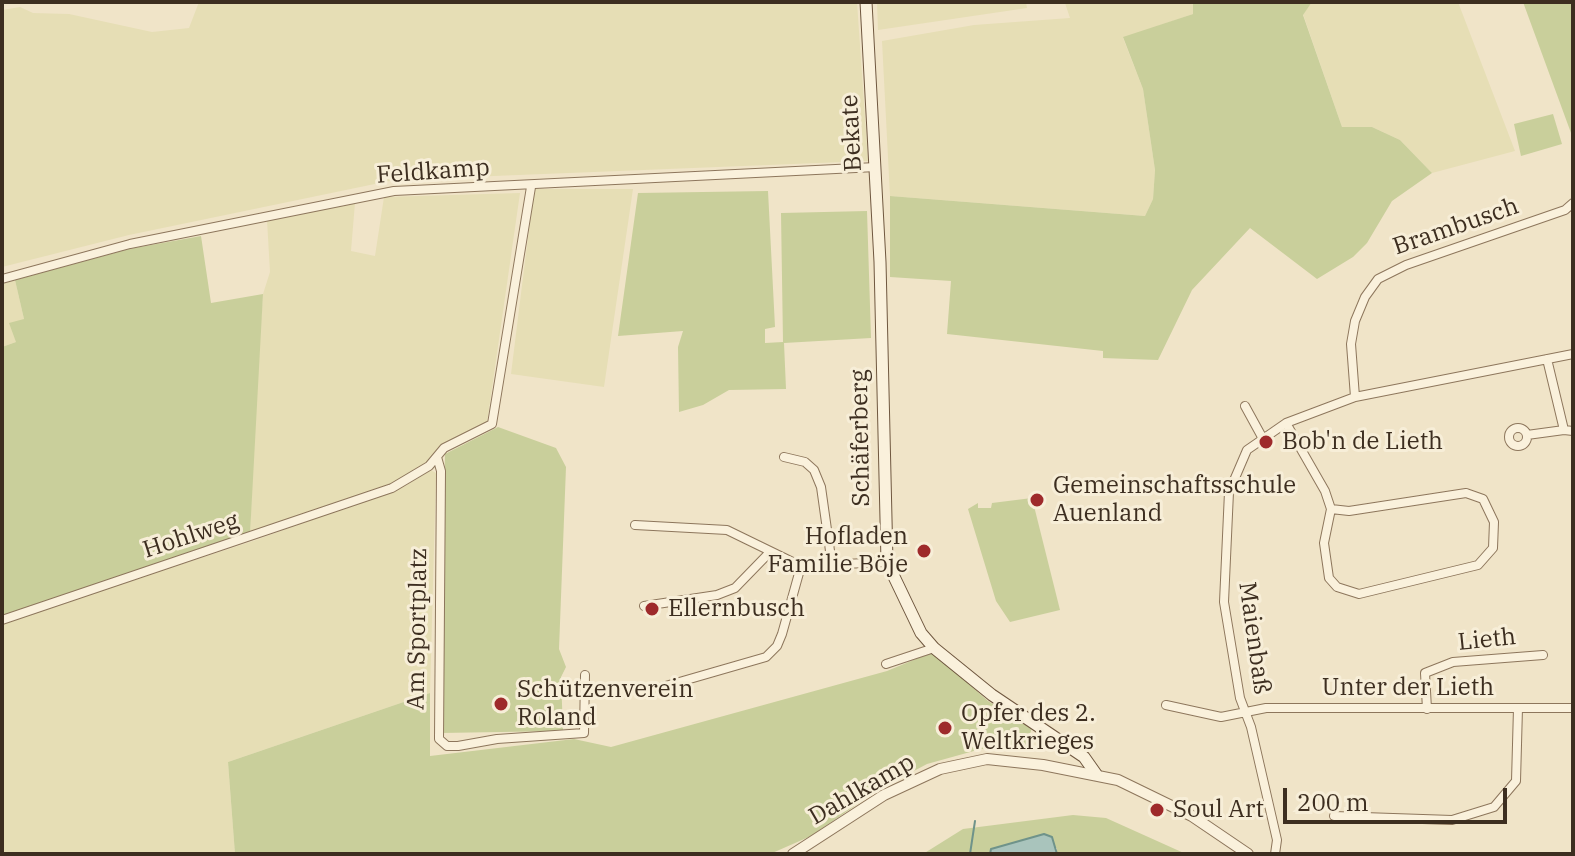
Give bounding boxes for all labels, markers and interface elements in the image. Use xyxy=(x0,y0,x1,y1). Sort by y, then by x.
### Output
street label: Bekate xyxy=(836,94,868,172)
street label: Feldkamp xyxy=(375,154,491,190)
street label: Brambusch xyxy=(1389,192,1523,262)
street label: Schäferberg xyxy=(845,369,877,507)
place label: Bob'n de Lieth xyxy=(1282,428,1443,456)
marker: Bob'n de Lieth xyxy=(1257,433,1275,451)
place label: Gemeinschaftsschule Auenland xyxy=(1053,472,1296,528)
marker: Gemeinschaftsschule Auenland xyxy=(1028,491,1046,509)
street label: Hohlweg xyxy=(139,507,243,565)
place label: Hofladen Familie Böje xyxy=(767,523,908,579)
marker: Hofladen Familie Böje xyxy=(915,542,933,560)
street label: Am Sportplatz xyxy=(402,548,434,710)
street label: Maienbaß xyxy=(1232,580,1276,696)
place label: Ellernbusch xyxy=(668,595,805,623)
marker: Ellernbusch xyxy=(643,600,661,618)
street label: Lieth xyxy=(1457,623,1517,657)
street label: Unter der Lieth xyxy=(1322,674,1494,702)
place label: Schützenverein Roland xyxy=(517,676,693,732)
marker: Schützenverein Roland xyxy=(492,695,510,713)
place label: Opfer des 2. Weltkrieges xyxy=(961,700,1096,756)
marker: Opfer des 2. Weltkrieges xyxy=(936,719,954,737)
street label: Dahlkamp xyxy=(804,748,920,832)
scale bar xyxy=(1287,772,1511,822)
text: 200 m xyxy=(1297,786,1369,818)
place label: Soul Art xyxy=(1173,796,1264,824)
marker: Soul Art xyxy=(1148,801,1166,819)

